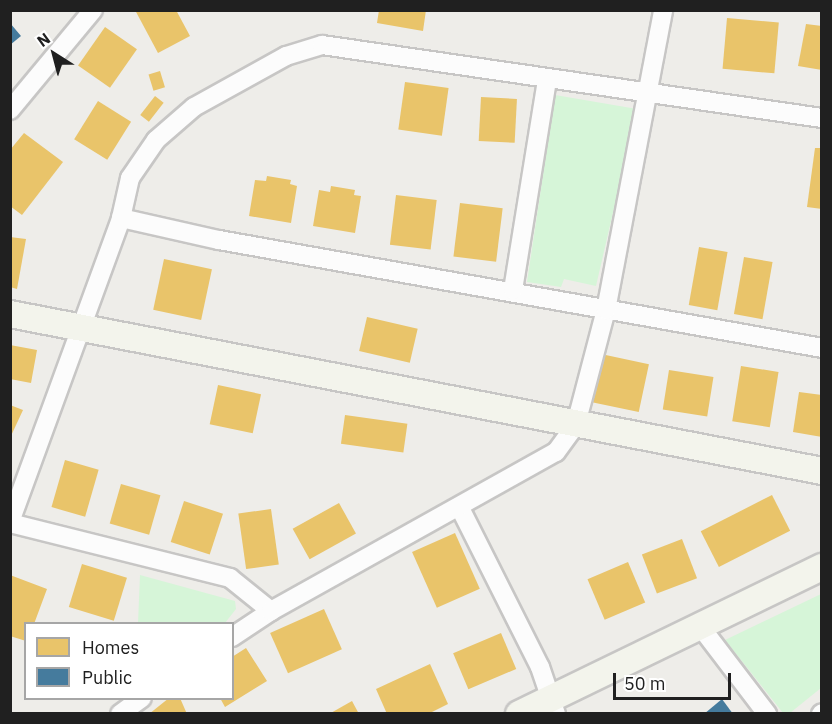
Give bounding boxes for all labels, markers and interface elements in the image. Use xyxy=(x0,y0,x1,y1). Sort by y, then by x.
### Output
north arrow xyxy=(24,24,84,84)
text: N xyxy=(33,28,54,51)
legend xyxy=(24,622,234,700)
text: Homes xyxy=(82,636,139,659)
scale bar xyxy=(616,661,734,699)
text: Public xyxy=(82,666,132,689)
text: 50 m xyxy=(624,672,666,695)

